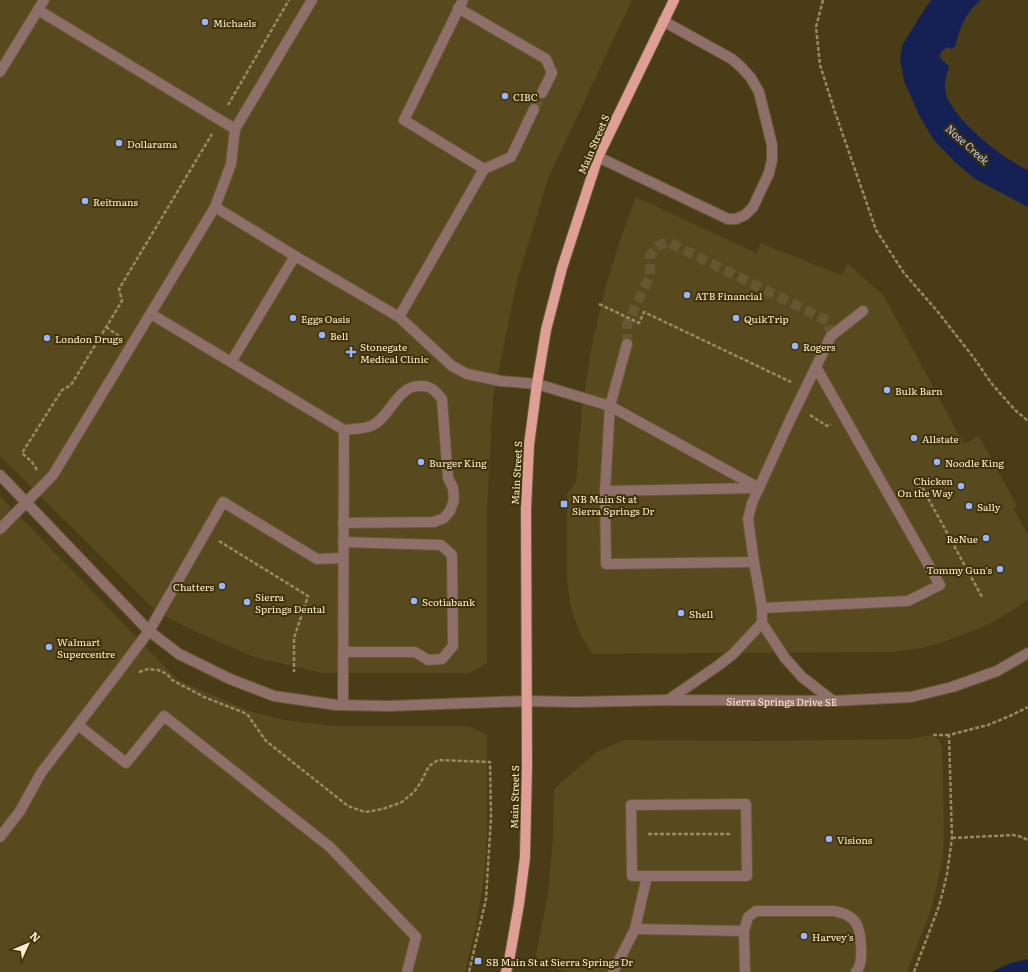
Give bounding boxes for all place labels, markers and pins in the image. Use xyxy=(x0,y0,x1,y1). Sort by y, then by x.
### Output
place label: Michaels xyxy=(213,15,257,30)
marker: Michaels xyxy=(200,17,210,27)
place label: CIBC xyxy=(513,89,538,104)
marker: CIBC xyxy=(500,91,510,101)
place label: Dollarama xyxy=(127,136,178,151)
marker: Dollarama xyxy=(114,138,124,148)
place label: Reitmans xyxy=(93,194,139,209)
marker: Reitmans xyxy=(80,196,90,206)
place label: ATB Financial xyxy=(695,288,763,303)
marker: ATB Financial xyxy=(682,290,692,300)
place label: Eggs Oasis xyxy=(301,311,351,326)
place label: QuikTrip xyxy=(744,311,789,326)
marker: Eggs Oasis xyxy=(288,313,298,323)
marker: QuikTrip xyxy=(731,313,741,323)
place label: Bell xyxy=(330,328,349,343)
marker: Bell xyxy=(317,330,327,340)
place label: London Drugs xyxy=(55,331,123,346)
marker: London Drugs xyxy=(42,333,52,343)
place label: Stonegate Medical Clinic xyxy=(360,339,429,366)
place label: Rogers xyxy=(803,339,836,354)
marker: Rogers xyxy=(790,341,800,351)
marker: Stonegate Medical Clinic xyxy=(345,346,357,358)
place label: Bulk Barn xyxy=(895,383,943,398)
marker: Bulk Barn xyxy=(882,385,892,395)
place label: Allstate xyxy=(922,431,959,446)
marker: Allstate xyxy=(909,433,919,443)
place label: Burger King xyxy=(429,455,487,470)
place label: Noodle King xyxy=(945,455,1005,470)
marker: Burger King xyxy=(416,457,426,467)
marker: Noodle King xyxy=(932,457,942,467)
place label: Chicken On the Way xyxy=(898,473,953,500)
marker: Chicken On the Way xyxy=(956,481,966,491)
place label: NB Main St at Sierra Springs Dr xyxy=(572,491,655,518)
marker: NB Main St at Sierra Springs Dr xyxy=(559,499,569,509)
place label: Sally xyxy=(977,499,1001,514)
marker: Sally xyxy=(964,501,974,511)
place label: ReNue xyxy=(946,531,978,546)
marker: ReNue xyxy=(981,533,991,543)
place label: Tommy Gun's xyxy=(926,562,992,577)
marker: Tommy Gun's xyxy=(995,564,1005,574)
place label: Chatters xyxy=(173,579,214,594)
marker: Chatters xyxy=(217,581,227,591)
place label: Sierra Springs Dental xyxy=(255,589,326,616)
place label: Scotiabank xyxy=(422,594,476,609)
marker: Scotiabank xyxy=(409,596,419,606)
marker: Sierra Springs Dental xyxy=(242,597,252,607)
place label: Shell xyxy=(689,606,714,621)
marker: Shell xyxy=(676,608,686,618)
place label: Walmart Supercentre xyxy=(57,634,115,661)
marker: Walmart Supercentre xyxy=(44,642,54,652)
place label: Visions xyxy=(837,832,873,847)
marker: Visions xyxy=(824,834,834,844)
place label: Harvey's xyxy=(812,929,854,944)
marker: Harvey's xyxy=(799,931,809,941)
place label: SB Main St at Sierra Springs Dr xyxy=(486,954,633,969)
marker: SB Main St at Sierra Springs Dr xyxy=(473,956,483,966)

